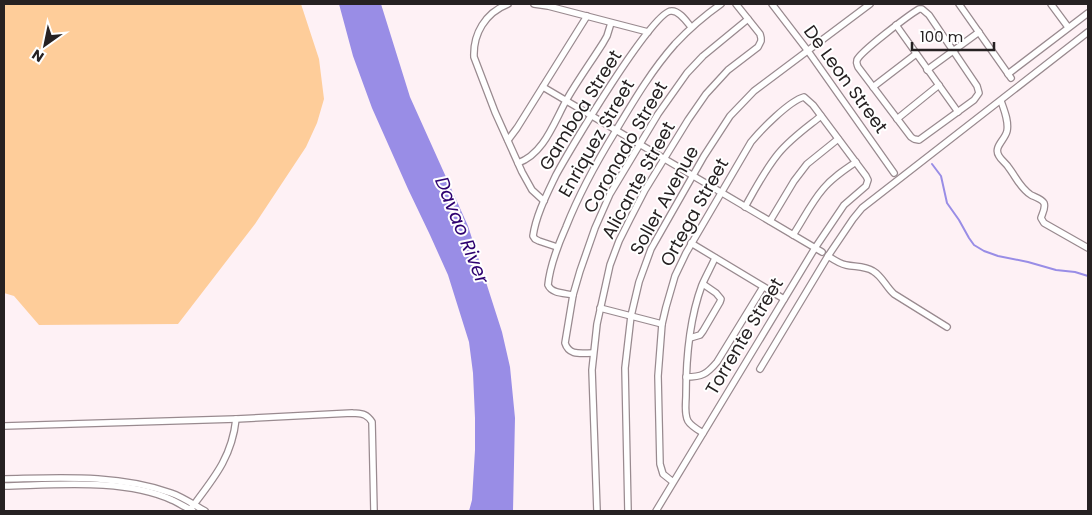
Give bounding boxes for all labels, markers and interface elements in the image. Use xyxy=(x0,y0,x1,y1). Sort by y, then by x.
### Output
north arrow xyxy=(20,20,70,70)
street label: De Leon Street xyxy=(798,20,894,138)
scale bar xyxy=(912,20,994,52)
text: 100 m xyxy=(920,26,963,47)
text: N xyxy=(28,45,48,67)
street label: Gamboa Street xyxy=(533,45,627,175)
street label: Enriquez Street xyxy=(552,74,640,202)
street label: Coronado Street xyxy=(577,76,673,218)
street label: Alicante Street xyxy=(595,117,681,243)
street label: Soller Avenue xyxy=(624,141,704,259)
street label: Ortega Street xyxy=(654,153,734,271)
water label: Davao River xyxy=(428,172,496,288)
street label: Torrente Street xyxy=(699,273,789,399)

